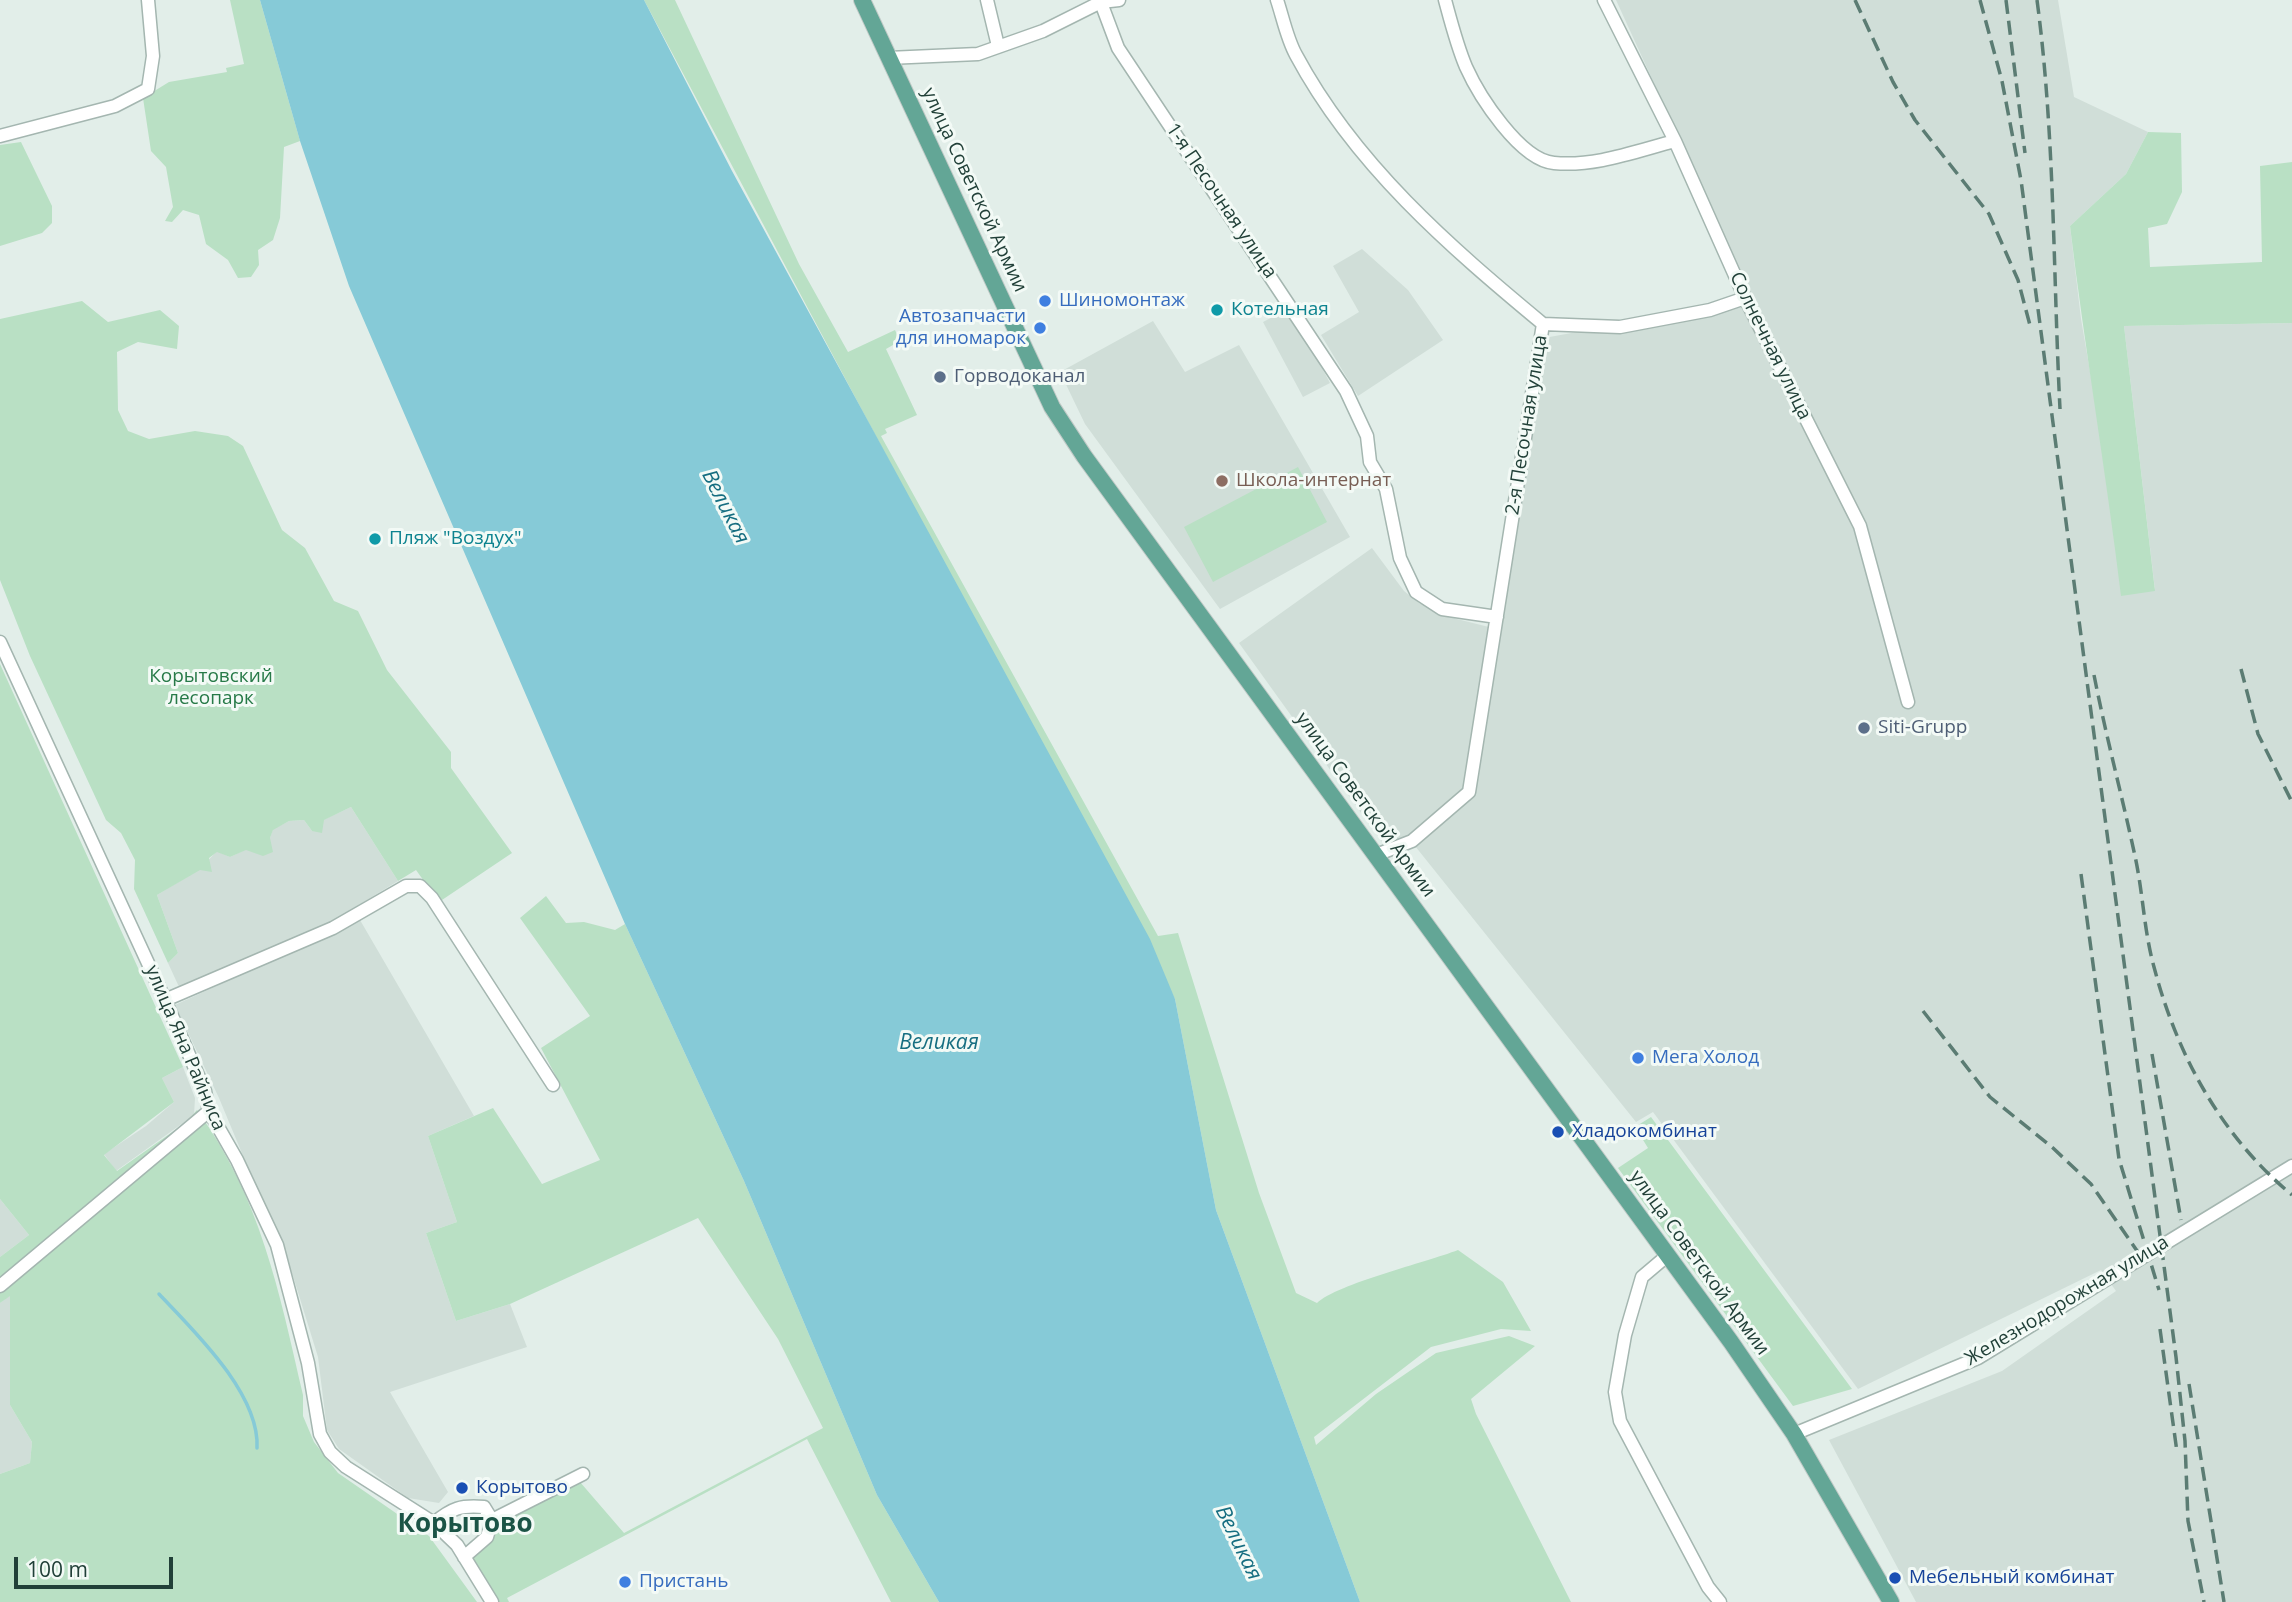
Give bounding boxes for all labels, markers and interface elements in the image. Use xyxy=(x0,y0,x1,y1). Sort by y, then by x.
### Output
street label: улица Советской Армии xyxy=(917,84,1031,296)
street label: 1-я Песочная улица xyxy=(1161,119,1281,283)
street label: Солнечная улица xyxy=(1724,268,1816,424)
place label: Шиномонтаж xyxy=(1059,290,1185,312)
marker: Шиномонтаж xyxy=(1037,293,1053,309)
place label: Котельная xyxy=(1231,299,1329,321)
marker: Котельная xyxy=(1209,302,1225,318)
place label: Автозапчасти для иномарок xyxy=(896,306,1026,350)
marker: Автозапчасти для иномарок xyxy=(1032,320,1048,336)
street label: 2-я Песочная улица xyxy=(1502,333,1552,517)
place label: Горводоканал xyxy=(954,366,1085,388)
marker: Горводоканал xyxy=(932,369,948,385)
water label: Великая xyxy=(696,466,754,548)
place label: Школа-интернат xyxy=(1236,470,1391,492)
marker: Школа-интернат xyxy=(1214,473,1230,489)
place label: Пляж "Воздух" xyxy=(389,528,522,550)
marker: Пляж "Воздух" xyxy=(367,531,383,547)
park label: Корытовский лесопарк xyxy=(149,666,273,710)
street label: улица Советской Армии xyxy=(1290,708,1440,902)
place label: Siti-Grupp xyxy=(1878,717,1967,739)
marker: Siti-Grupp xyxy=(1856,720,1872,736)
street label: улица Яна Райниса xyxy=(140,962,230,1134)
water label: Великая xyxy=(899,1030,979,1056)
place label: Мега Холод xyxy=(1652,1047,1759,1069)
marker: Мега Холод xyxy=(1630,1050,1646,1066)
place label: Хладокомбинат xyxy=(1572,1121,1717,1143)
marker: Хладокомбинат xyxy=(1550,1124,1566,1140)
street label: улица Советской Армии xyxy=(1624,1166,1774,1360)
street label: Железнодорожная улица xyxy=(1961,1231,2173,1371)
place label: Корытово xyxy=(476,1477,568,1499)
marker: Корытово xyxy=(454,1480,470,1496)
water label: Великая xyxy=(1209,1502,1267,1584)
district label: Корытово xyxy=(397,1509,533,1541)
scale bar xyxy=(18,1542,177,1586)
text: 100 m xyxy=(27,1555,88,1583)
place label: Мебельный комбинат xyxy=(1909,1567,2115,1589)
marker: Мебельный комбинат xyxy=(1887,1570,1903,1586)
place label: Пристань xyxy=(639,1571,728,1593)
marker: Пристань xyxy=(617,1574,633,1590)

